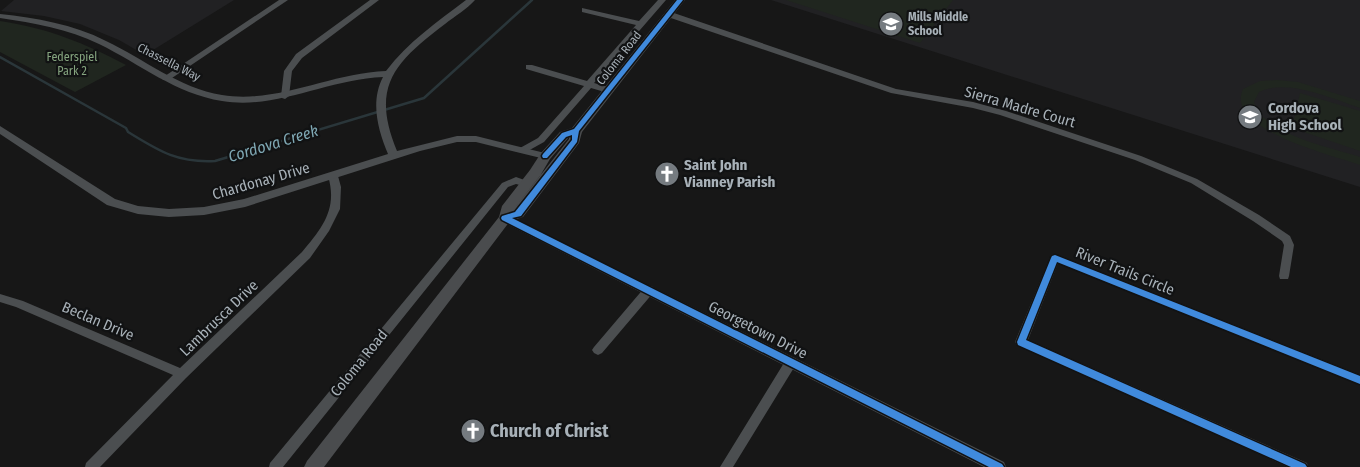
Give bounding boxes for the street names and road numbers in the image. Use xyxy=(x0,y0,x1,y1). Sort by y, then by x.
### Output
street label: Coloma Road xyxy=(594,28,644,88)
street label: Chassella Way xyxy=(135,40,203,84)
street label: Sierra Madre Court xyxy=(962,83,1078,131)
street label: Chardonay Drive xyxy=(210,159,312,203)
street label: River Trails Circle xyxy=(1073,243,1177,299)
street label: Lambrusca Drive xyxy=(176,276,262,360)
street label: Georgetown Drive xyxy=(705,297,811,363)
street label: Beclan Drive xyxy=(59,298,137,344)
street label: Coloma Road xyxy=(327,326,391,400)

